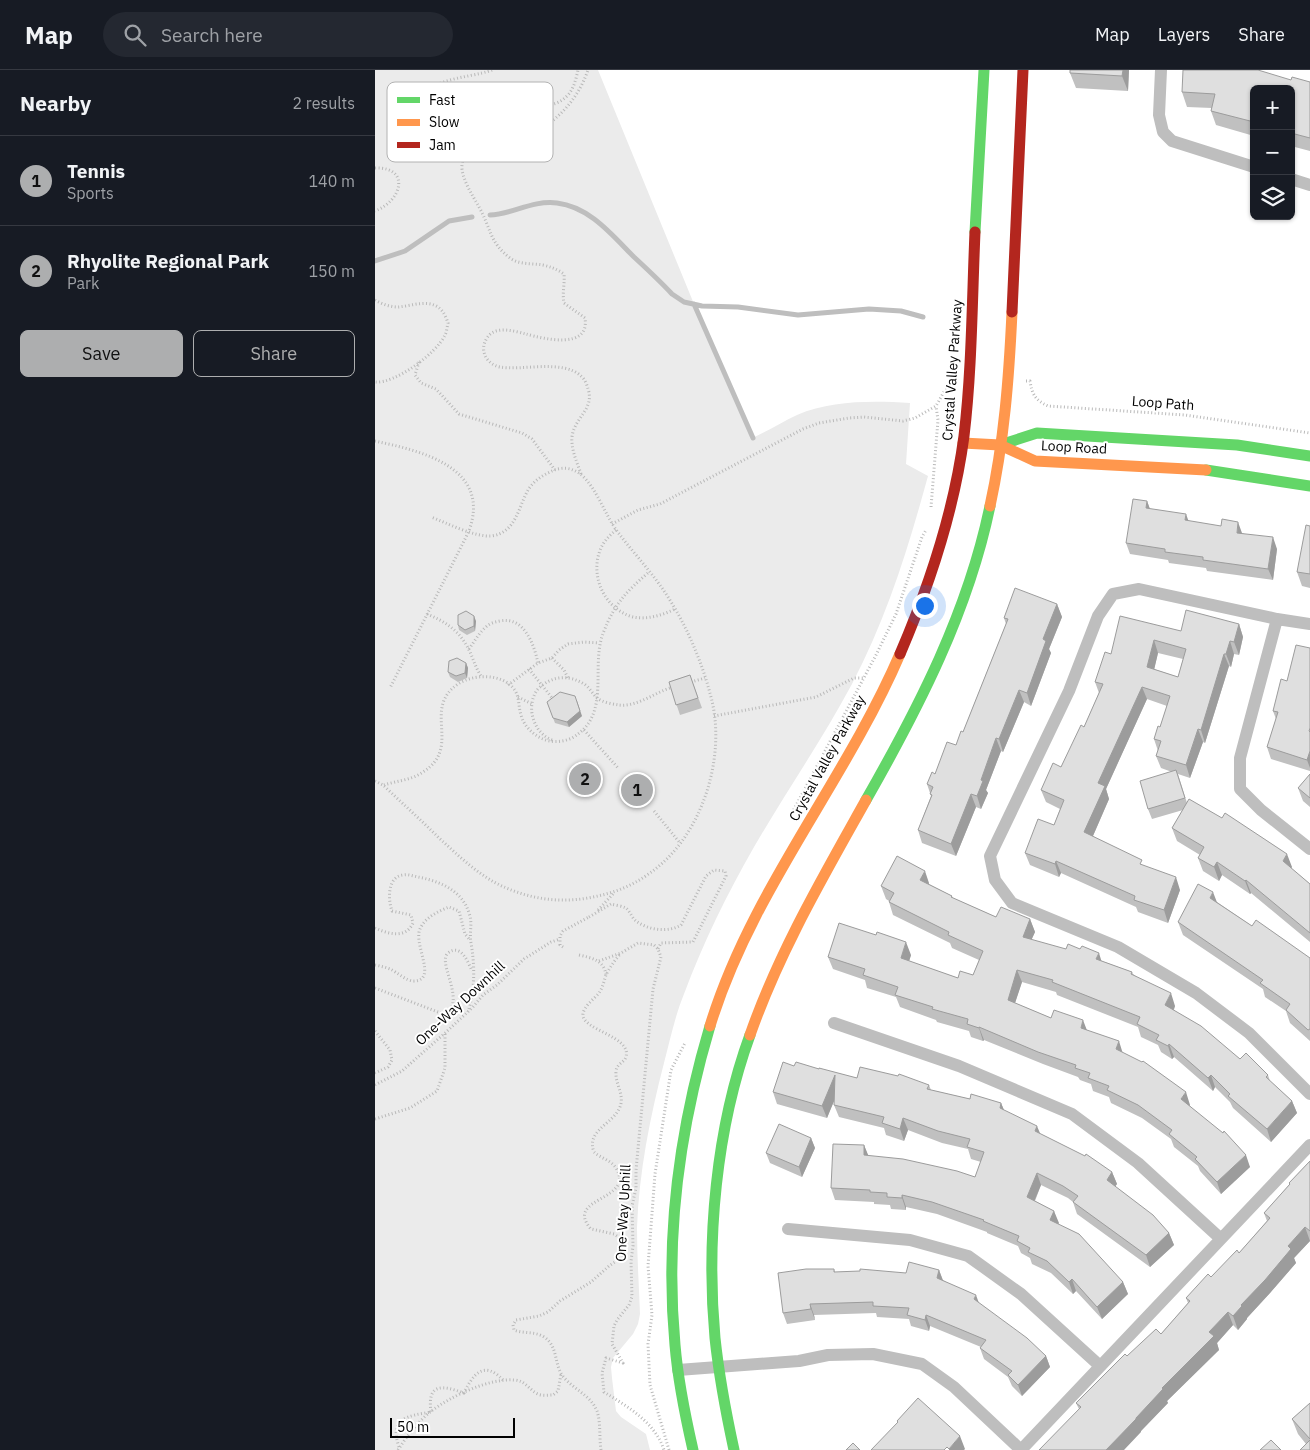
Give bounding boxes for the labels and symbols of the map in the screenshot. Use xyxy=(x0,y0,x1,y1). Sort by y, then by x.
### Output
legend xyxy=(387,82,553,162)
text: Fast xyxy=(429,91,455,109)
text: Slow xyxy=(429,113,460,131)
text: Jam xyxy=(429,136,456,154)
street label: Crystal Valley Parkway xyxy=(938,299,966,441)
street label: Loop Path xyxy=(1131,392,1195,414)
street label: Loop Road xyxy=(1040,436,1108,458)
your location xyxy=(912,593,938,619)
street label: Crystal Valley Parkway xyxy=(785,692,869,824)
pin: 2 xyxy=(569,760,601,798)
pin: 1 xyxy=(621,771,653,809)
street label: One-Way Downhill xyxy=(411,957,509,1049)
street label: One-Way Uphill xyxy=(611,1164,635,1262)
scale bar xyxy=(390,1415,515,1438)

